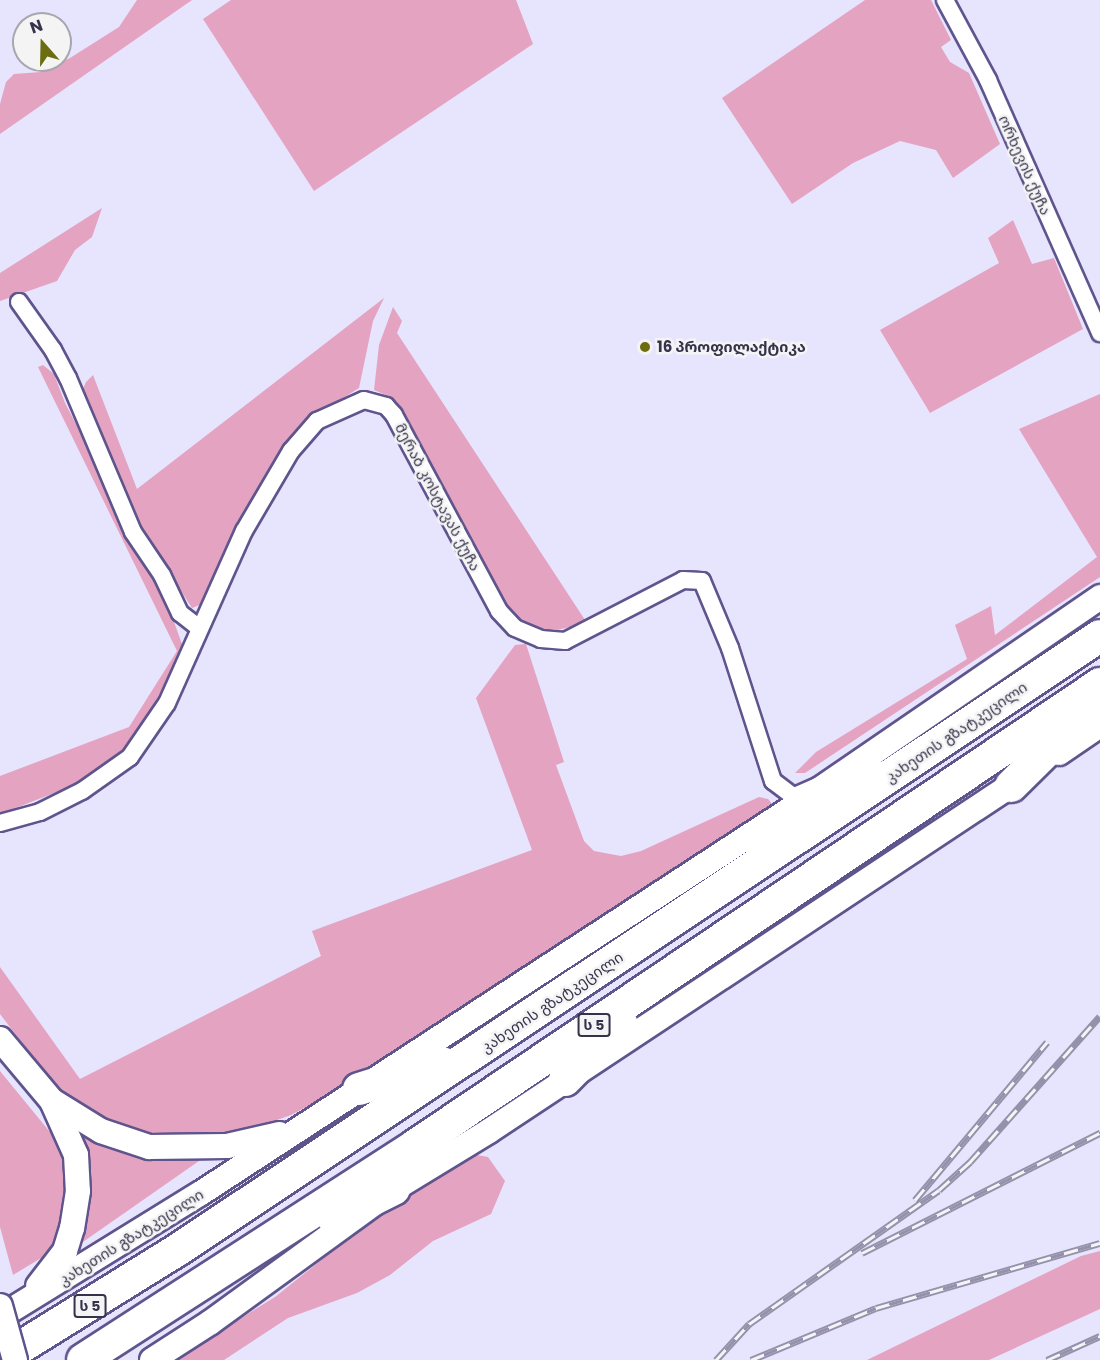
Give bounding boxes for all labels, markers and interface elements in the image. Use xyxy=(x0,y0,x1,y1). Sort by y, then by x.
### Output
north arrow xyxy=(12,12,72,72)
text: N xyxy=(27,14,46,39)
street label: ორხევის ქუჩა xyxy=(995,112,1055,218)
place label: 16 პროფილაქტიკა xyxy=(657,338,806,356)
marker: 16 პროფილაქტიკა xyxy=(638,340,652,354)
street label: მერაბ კოსტავას ქუჩა xyxy=(391,420,485,574)
street label: კახეთის გზატკეცილი xyxy=(882,678,1030,786)
street label: კახეთის გზატკეცილი xyxy=(478,948,626,1056)
road number: ს 5 xyxy=(578,1014,610,1036)
street label: კახეთის გზატკეცილი xyxy=(55,1185,207,1289)
road number: ს 5 xyxy=(74,1295,106,1317)

